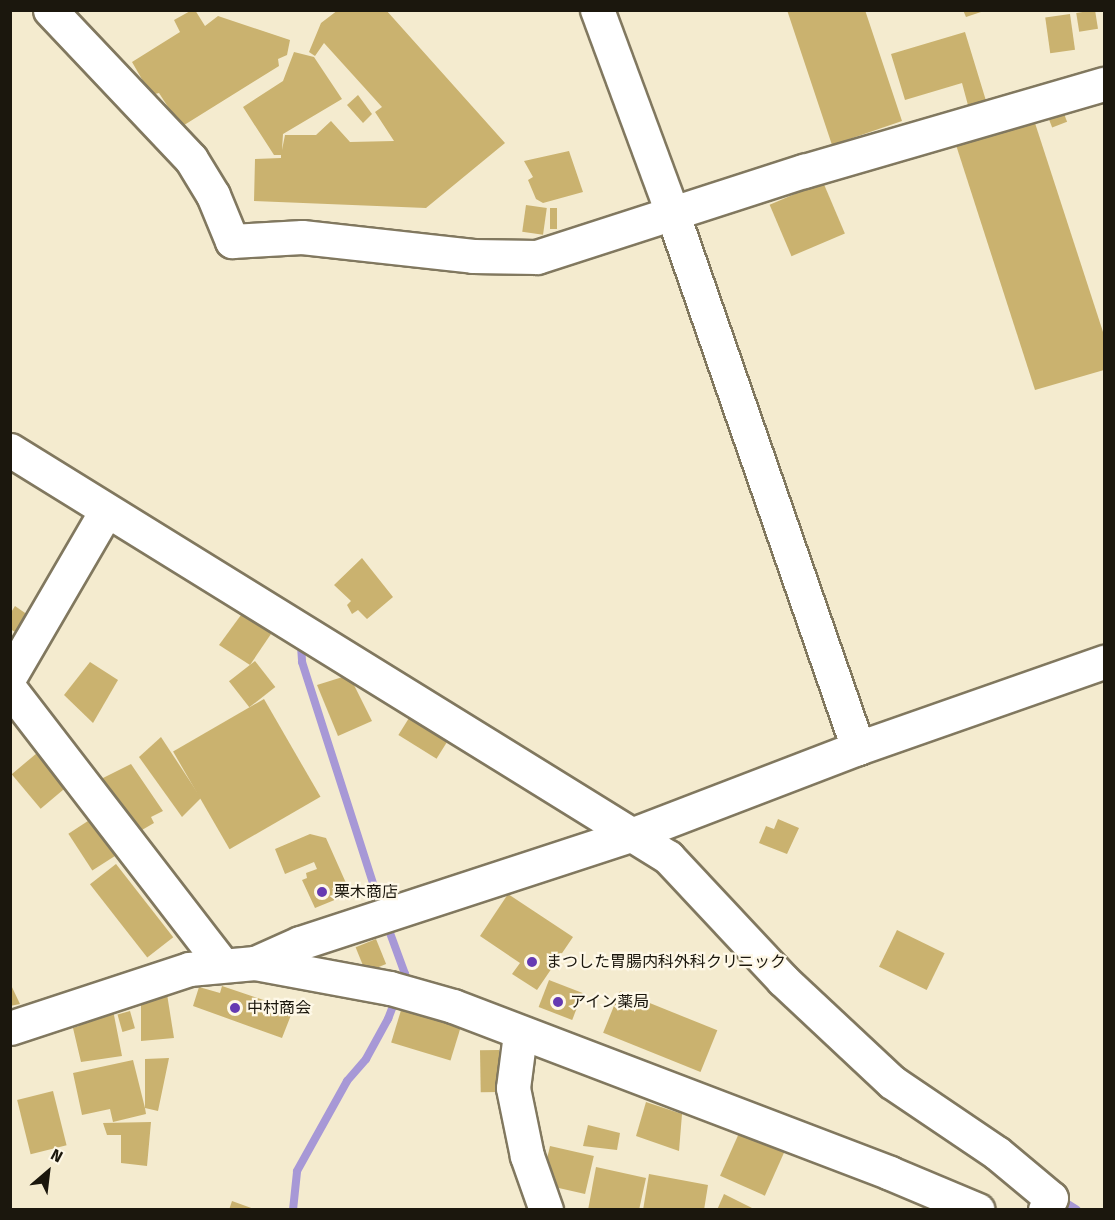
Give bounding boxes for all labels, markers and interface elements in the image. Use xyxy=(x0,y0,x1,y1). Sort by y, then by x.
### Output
place label: 栗木商店 xyxy=(334,882,398,902)
marker: 栗木商店 xyxy=(315,885,329,899)
place label: まつした胃腸内科外科クリニック xyxy=(546,952,786,972)
marker: まつした胃腸内科外科クリニック xyxy=(523,953,541,971)
place label: アイン薬局 xyxy=(570,992,650,1012)
marker: アイン薬局 xyxy=(551,995,565,1009)
place label: 中村商会 xyxy=(247,998,311,1018)
marker: 中村商会 xyxy=(228,1001,242,1015)
north arrow xyxy=(18,1142,78,1202)
text: N xyxy=(48,1145,66,1167)

